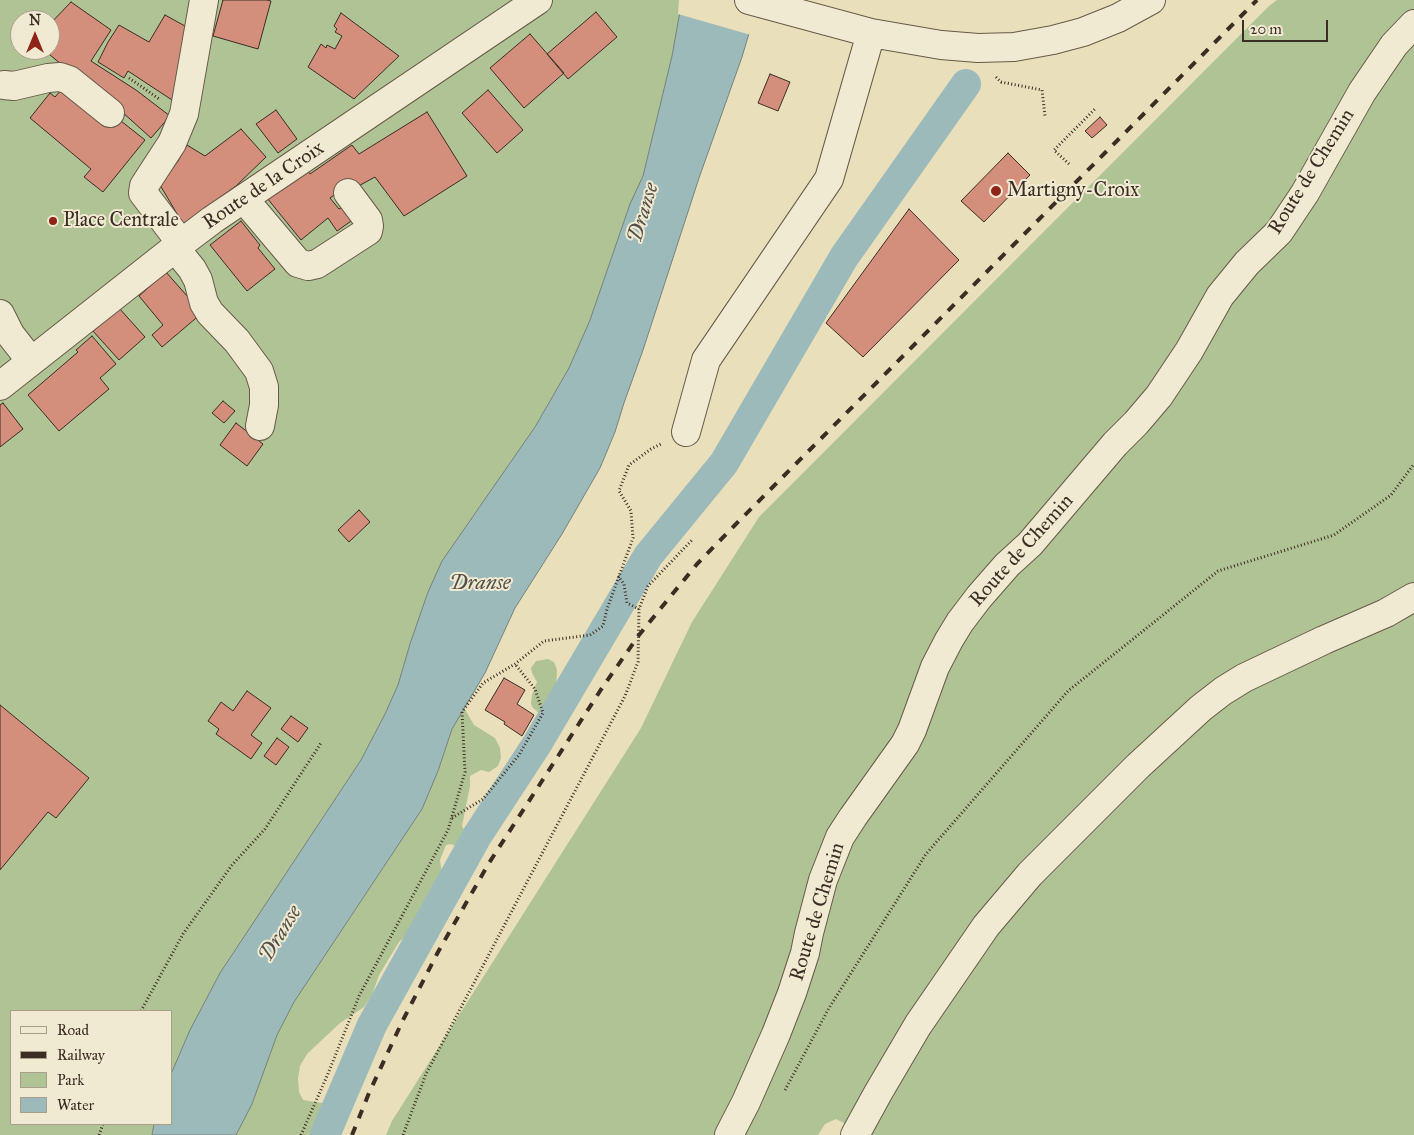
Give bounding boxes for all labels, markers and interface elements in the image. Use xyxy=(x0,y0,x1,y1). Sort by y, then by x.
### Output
north arrow xyxy=(10,10,60,60)
scale bar xyxy=(1244,10,1330,42)
text: N xyxy=(29,12,41,29)
text: 20 m xyxy=(1250,20,1282,38)
street label: Route de Chemin xyxy=(1264,105,1360,239)
street label: Route de la Croix xyxy=(199,137,329,235)
place label: Martigny-Croix xyxy=(1007,179,1139,203)
water label: Dranse xyxy=(623,180,665,246)
marker: Martigny-Croix xyxy=(989,184,1003,198)
place label: Place Centrale xyxy=(63,209,179,233)
marker: Place Centrale xyxy=(47,215,59,227)
street label: Route de Chemin xyxy=(965,490,1079,612)
water label: Dranse xyxy=(449,571,511,597)
street label: Route de Chemin xyxy=(786,840,850,984)
water label: Dranse xyxy=(254,901,308,967)
legend xyxy=(10,1010,172,1125)
text: Road xyxy=(57,1021,89,1039)
text: Railway xyxy=(57,1046,105,1064)
text: Park xyxy=(57,1071,84,1089)
text: Water xyxy=(57,1096,94,1114)

